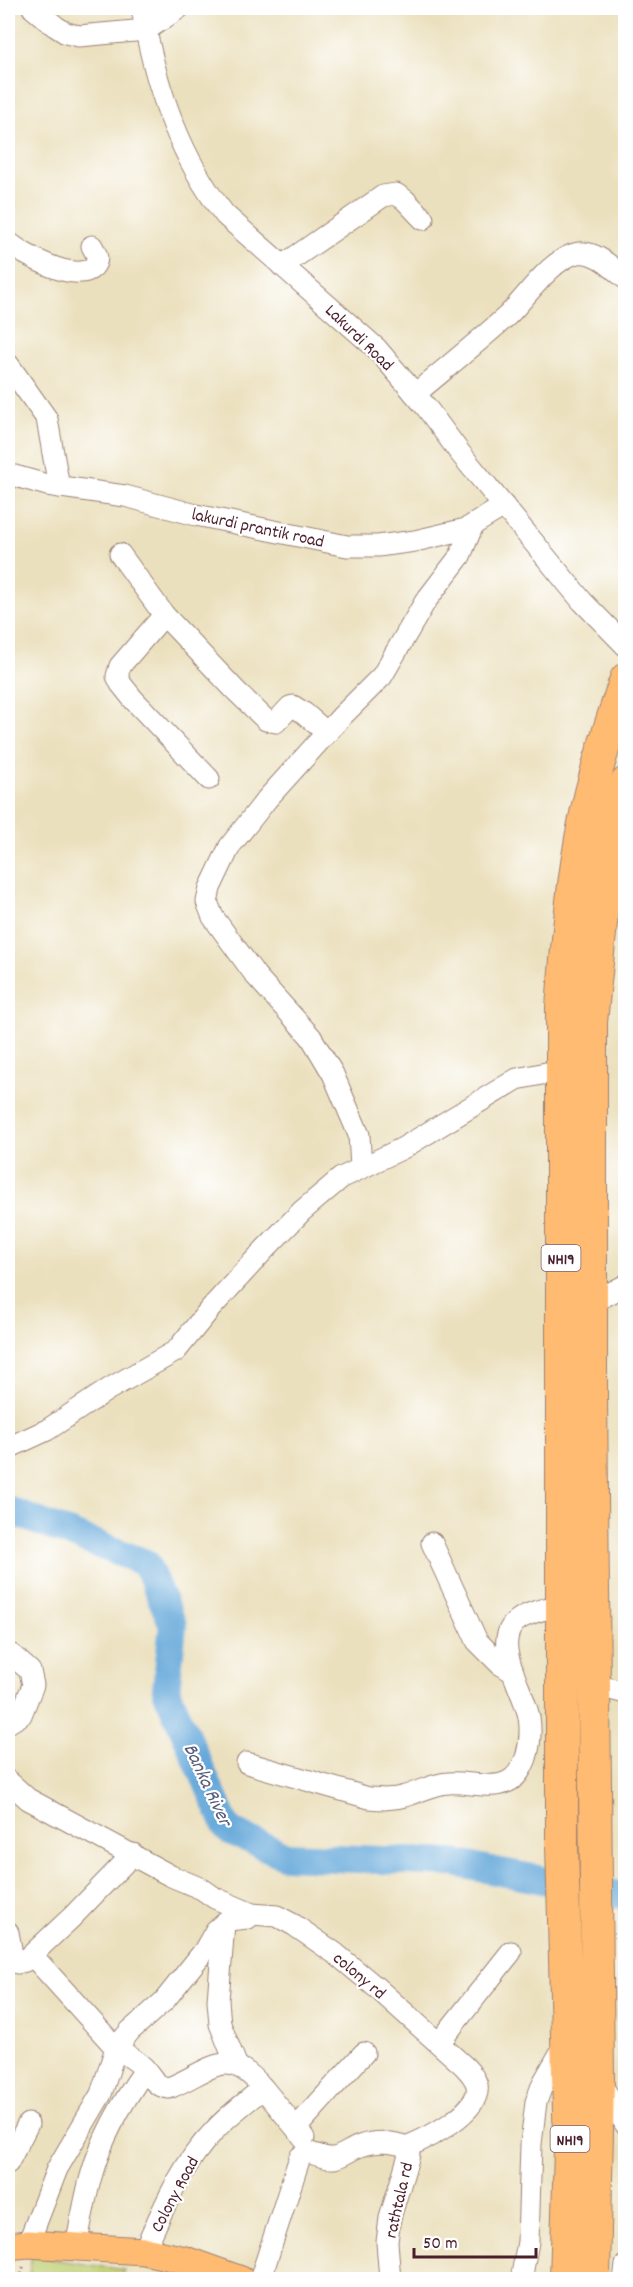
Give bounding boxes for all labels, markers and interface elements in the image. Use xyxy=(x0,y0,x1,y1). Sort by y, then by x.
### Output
street label: Lakurdi Road xyxy=(318,300,398,378)
street label: lakurdi prantik road xyxy=(189,503,326,556)
road number: NH19 xyxy=(542,1245,580,1271)
water label: Banka River xyxy=(175,1739,239,1833)
street label: colony rd xyxy=(326,1947,390,2007)
road number: NH19 xyxy=(550,2126,590,2152)
street label: Colony Road xyxy=(146,2153,207,2238)
street label: rathtala rd xyxy=(380,2160,421,2241)
scale bar xyxy=(414,2221,536,2259)
text: 50 m xyxy=(423,2232,458,2257)

